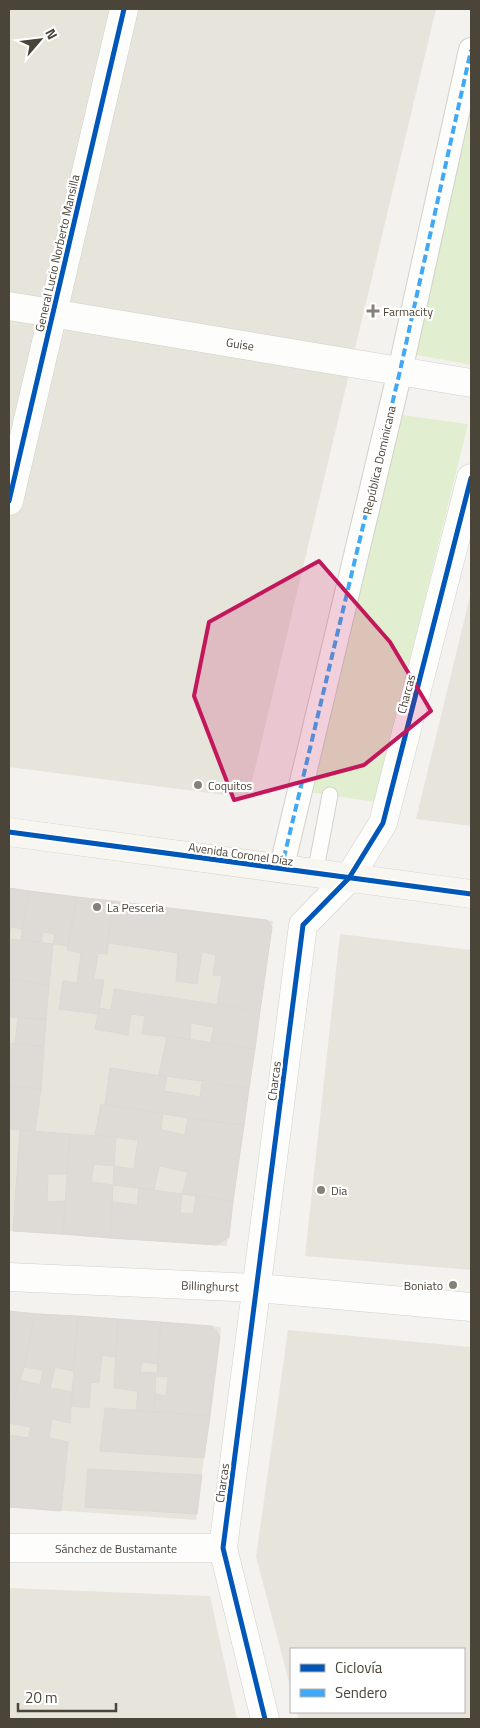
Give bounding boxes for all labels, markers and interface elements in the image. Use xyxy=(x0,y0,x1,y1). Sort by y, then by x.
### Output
north arrow xyxy=(15,15,65,65)
text: N xyxy=(40,24,63,43)
street label: General Lucio Norberto Mansilla xyxy=(30,172,84,334)
place label: Farmacity xyxy=(383,302,433,321)
marker: Farmacity xyxy=(367,305,379,317)
street label: Guise xyxy=(225,332,255,356)
street label: República Dominicana xyxy=(357,404,401,516)
street label: Charcas xyxy=(392,672,420,716)
place label: Coquitos xyxy=(208,776,253,795)
marker: Coquitos xyxy=(192,779,204,791)
street label: Avenida Coronel Díaz xyxy=(187,837,295,871)
place label: La Pesceria xyxy=(107,898,164,917)
marker: La Pesceria xyxy=(91,901,103,913)
street label: Charcas xyxy=(262,1060,286,1102)
place label: Dia xyxy=(331,1181,347,1200)
marker: Dia xyxy=(315,1184,327,1196)
street label: Billinghurst xyxy=(181,1276,240,1297)
place label: Boniato xyxy=(404,1276,443,1295)
marker: Boniato xyxy=(447,1279,459,1291)
street label: Charcas xyxy=(210,1462,234,1504)
street label: Sánchez de Bustamante xyxy=(55,1539,177,1558)
legend xyxy=(290,1648,465,1713)
text: Ciclovía xyxy=(335,1656,383,1679)
scale bar xyxy=(18,1680,115,1712)
text: Sendero xyxy=(335,1681,387,1704)
text: 20 m xyxy=(25,1686,58,1709)

